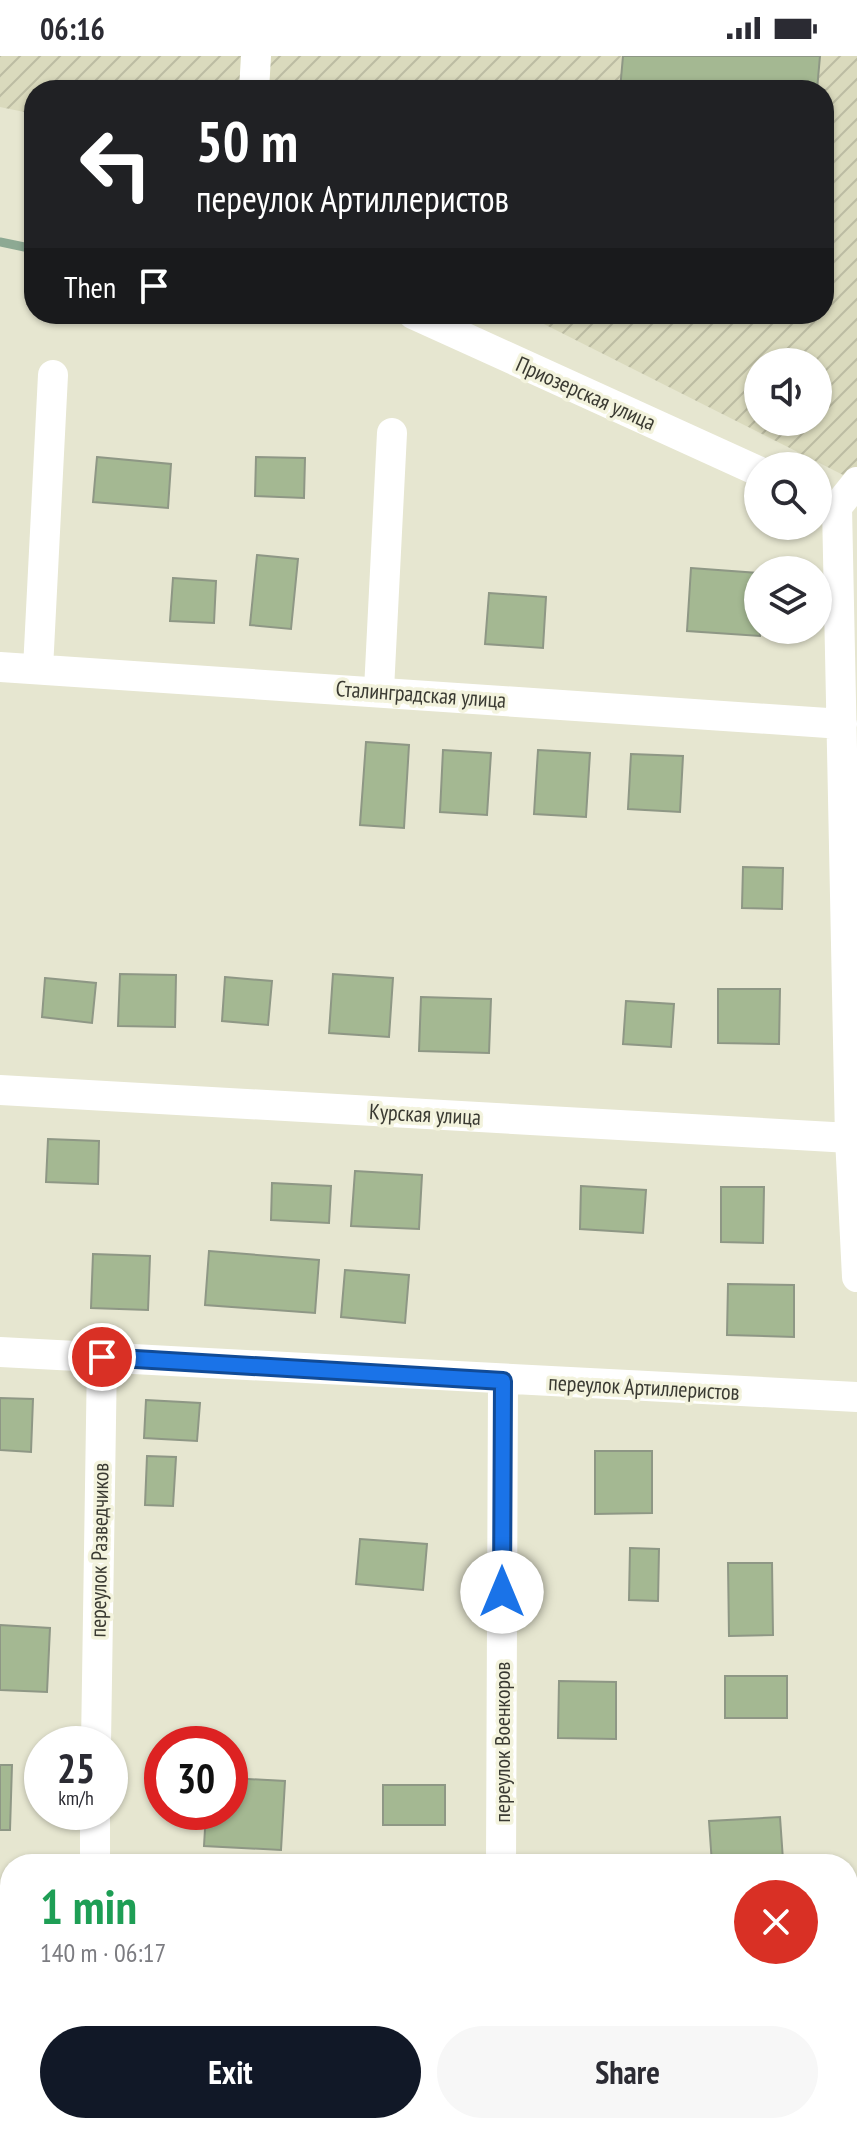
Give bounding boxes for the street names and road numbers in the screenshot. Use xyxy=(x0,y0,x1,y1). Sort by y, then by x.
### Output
street label: Приозерская улица xyxy=(512,350,660,436)
street label: Сталинградская улица xyxy=(335,674,507,714)
street label: Курская улица xyxy=(368,1097,482,1131)
street label: переулок Артиллеристов xyxy=(548,1368,740,1406)
street label: переулок Разведчиков xyxy=(83,1462,115,1638)
street label: переулок Военкоров xyxy=(488,1661,516,1822)

